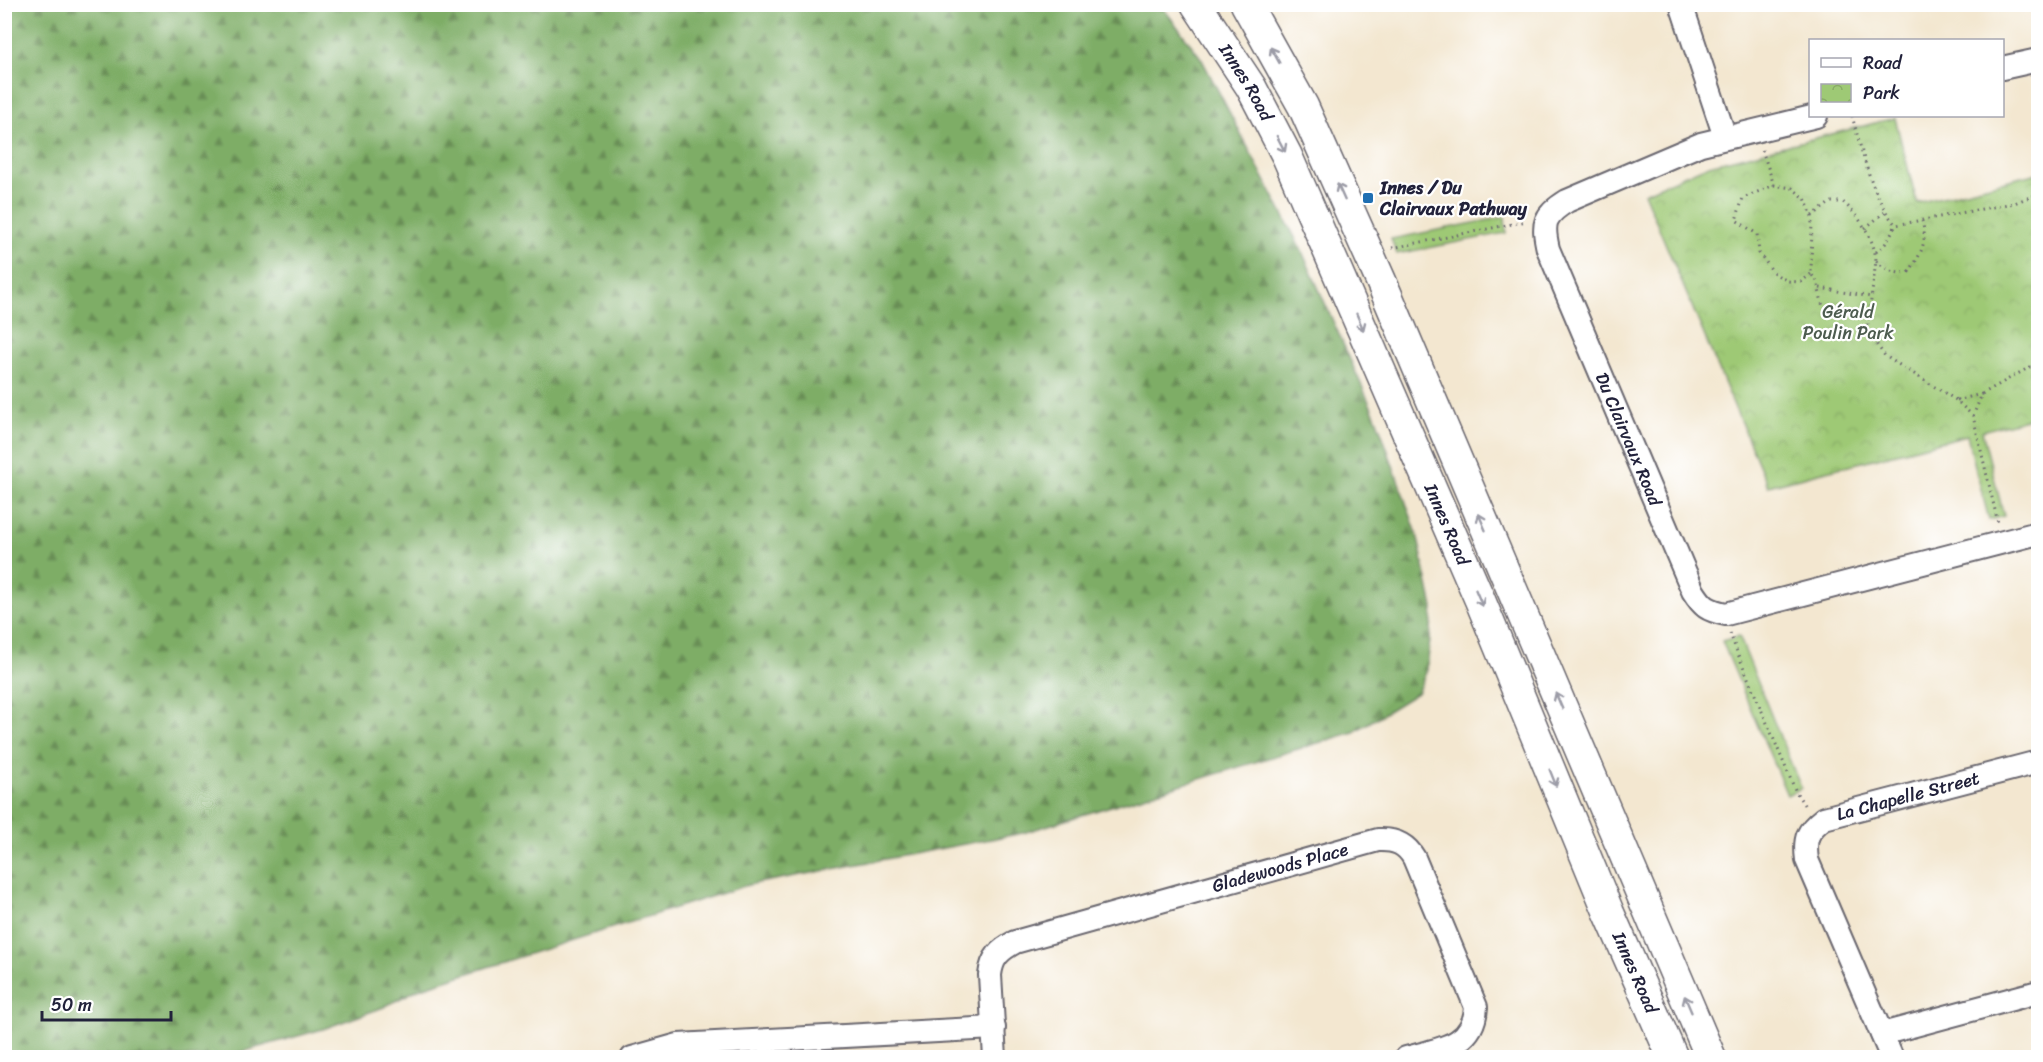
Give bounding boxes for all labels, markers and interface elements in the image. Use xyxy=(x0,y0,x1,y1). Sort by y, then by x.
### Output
street label: Innes Road xyxy=(1210,36,1283,128)
legend xyxy=(1809,39,2004,117)
one-way arrow xyxy=(1269,47,1281,64)
text: Road xyxy=(1863,47,1903,79)
text: Park xyxy=(1863,77,1900,109)
one-way arrow xyxy=(1275,135,1287,153)
place label: Innes / Du Clairvaux Pathway xyxy=(1379,172,1527,225)
one-way arrow xyxy=(1335,183,1347,201)
marker: Innes / Du Clairvaux Pathway xyxy=(1361,191,1375,205)
park label: Gérald Poulin Park xyxy=(1802,296,1894,349)
one-way arrow xyxy=(1355,312,1366,331)
street label: Du Clairvaux Road xyxy=(1586,367,1672,512)
street label: Innes Road xyxy=(1415,477,1480,572)
one-way arrow xyxy=(1476,513,1488,531)
one-way arrow xyxy=(1474,588,1485,606)
one-way arrow xyxy=(1553,692,1564,711)
street label: La Chapelle Street xyxy=(1833,762,1983,830)
one-way arrow xyxy=(1548,768,1559,787)
street label: Gladewoods Place xyxy=(1208,833,1352,902)
street label: Innes Road xyxy=(1603,925,1668,1020)
scale bar xyxy=(42,984,171,1022)
text: 50 m xyxy=(51,989,92,1021)
one-way arrow xyxy=(1682,995,1693,1013)

